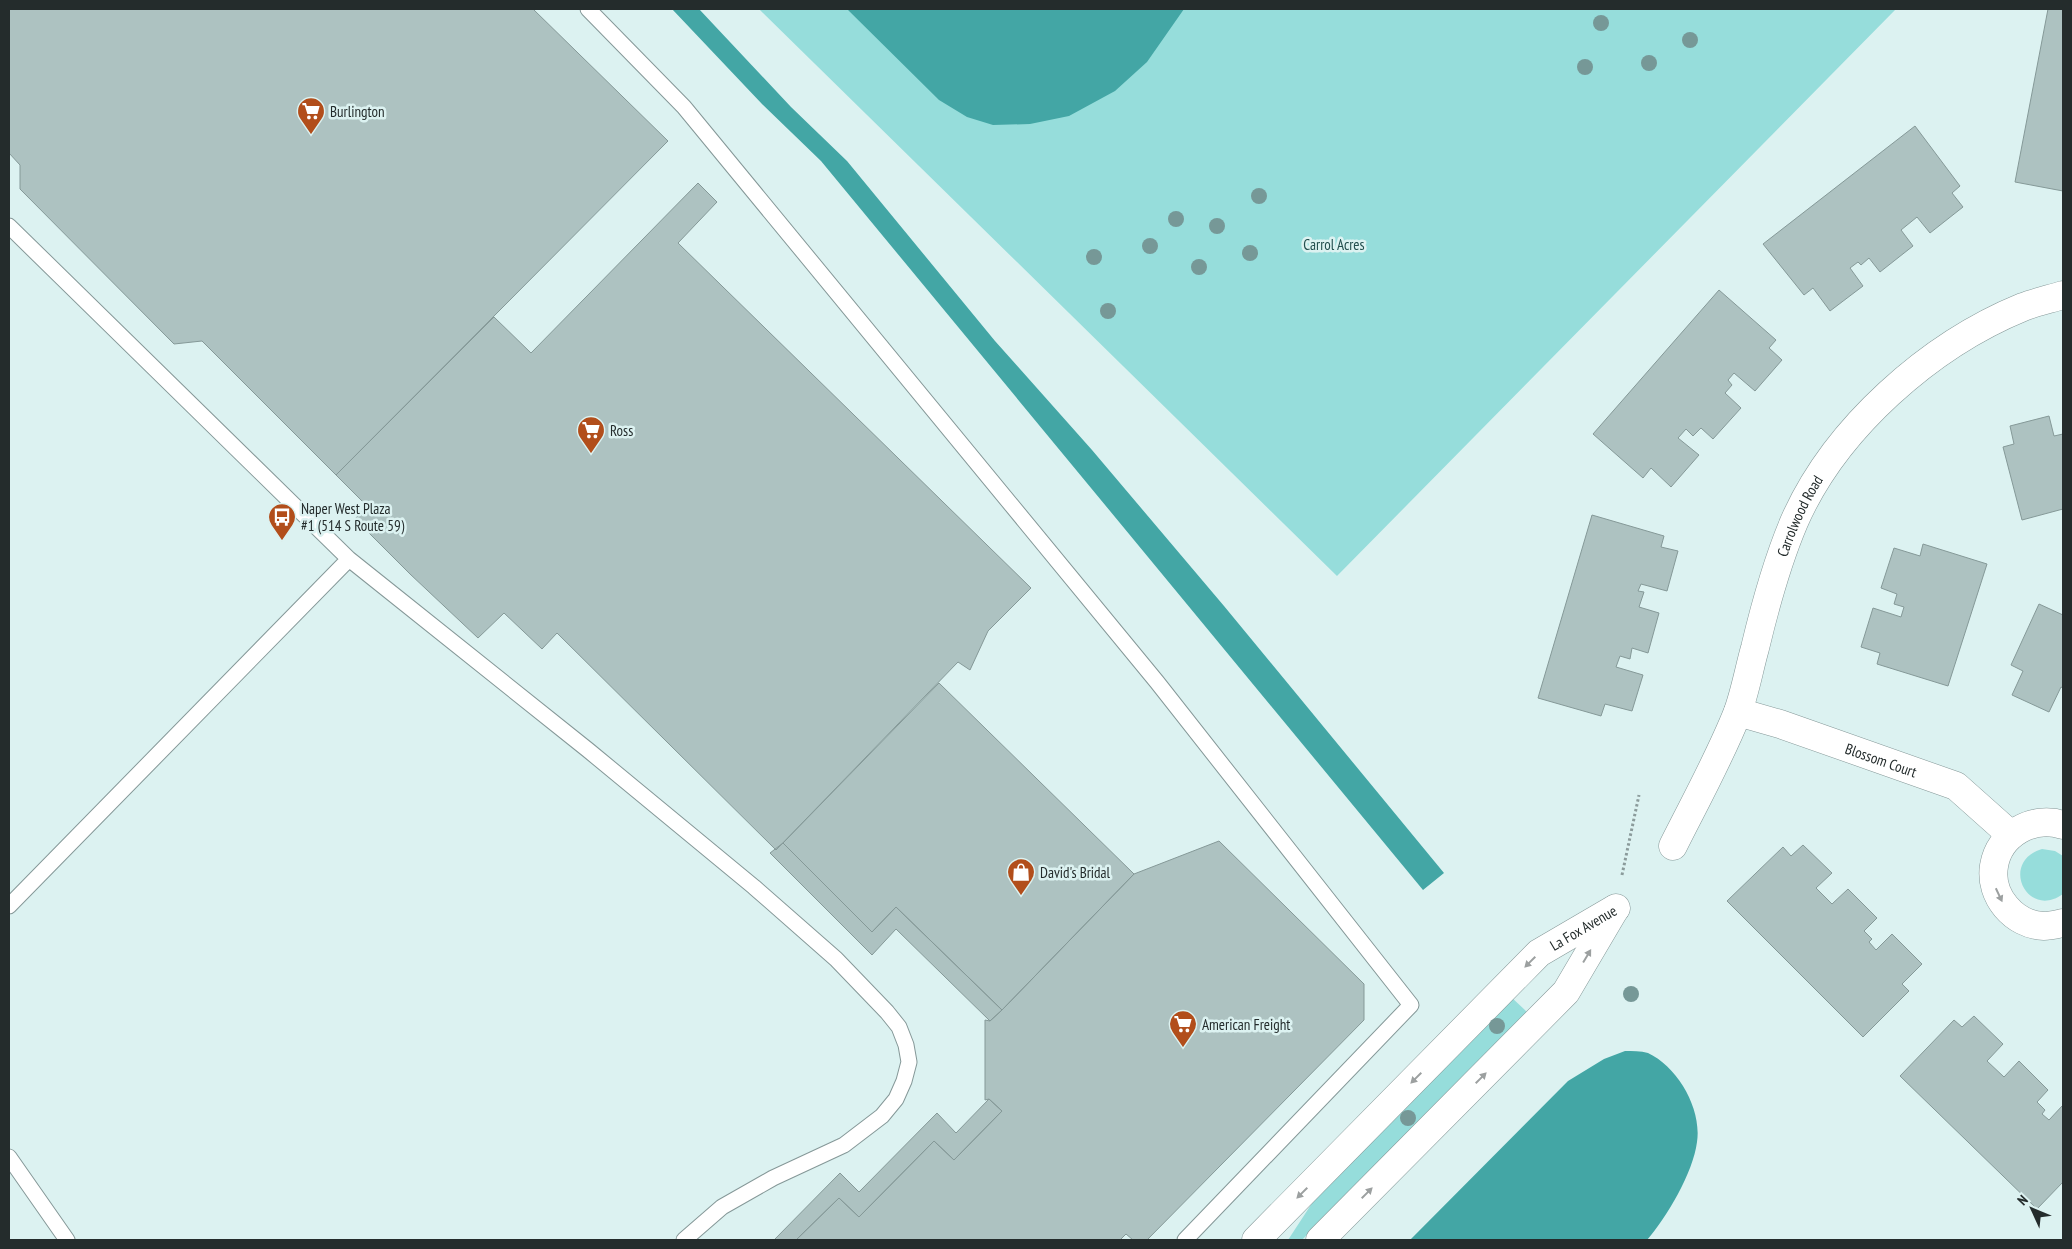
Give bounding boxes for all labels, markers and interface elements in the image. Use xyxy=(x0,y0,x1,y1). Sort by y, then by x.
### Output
supermarket icon: Burlington xyxy=(296,96,326,135)
place label: Burlington xyxy=(330,102,385,121)
park label: Carrol Acres xyxy=(1303,235,1365,254)
supermarket icon: Ross xyxy=(576,415,606,454)
place label: Ross xyxy=(610,421,633,440)
street label: Carrolwood Road xyxy=(1772,471,1827,559)
place label: Naper West Plaza #1 (514 S Route 59) xyxy=(301,499,405,535)
bus stop icon: Naper West Plaza #1 (514 S Route 59) xyxy=(267,502,297,541)
street label: Blossom Court xyxy=(1843,738,1920,781)
shop icon: David's Bridal xyxy=(1006,857,1036,896)
place label: David's Bridal xyxy=(1040,863,1111,882)
one-way arrow xyxy=(1995,888,2004,903)
street label: La Fox Avenue xyxy=(1546,900,1620,954)
one-way arrow xyxy=(1583,949,1592,962)
one-way arrow xyxy=(1524,955,1536,967)
supermarket icon: American Freight xyxy=(1168,1009,1198,1048)
place label: American Freight xyxy=(1202,1015,1291,1034)
one-way arrow xyxy=(1410,1071,1422,1083)
one-way arrow xyxy=(1475,1072,1487,1084)
north arrow xyxy=(2007,1184,2057,1234)
one-way arrow xyxy=(1296,1187,1308,1199)
one-way arrow xyxy=(1361,1187,1373,1199)
text: N xyxy=(2014,1191,2032,1209)

